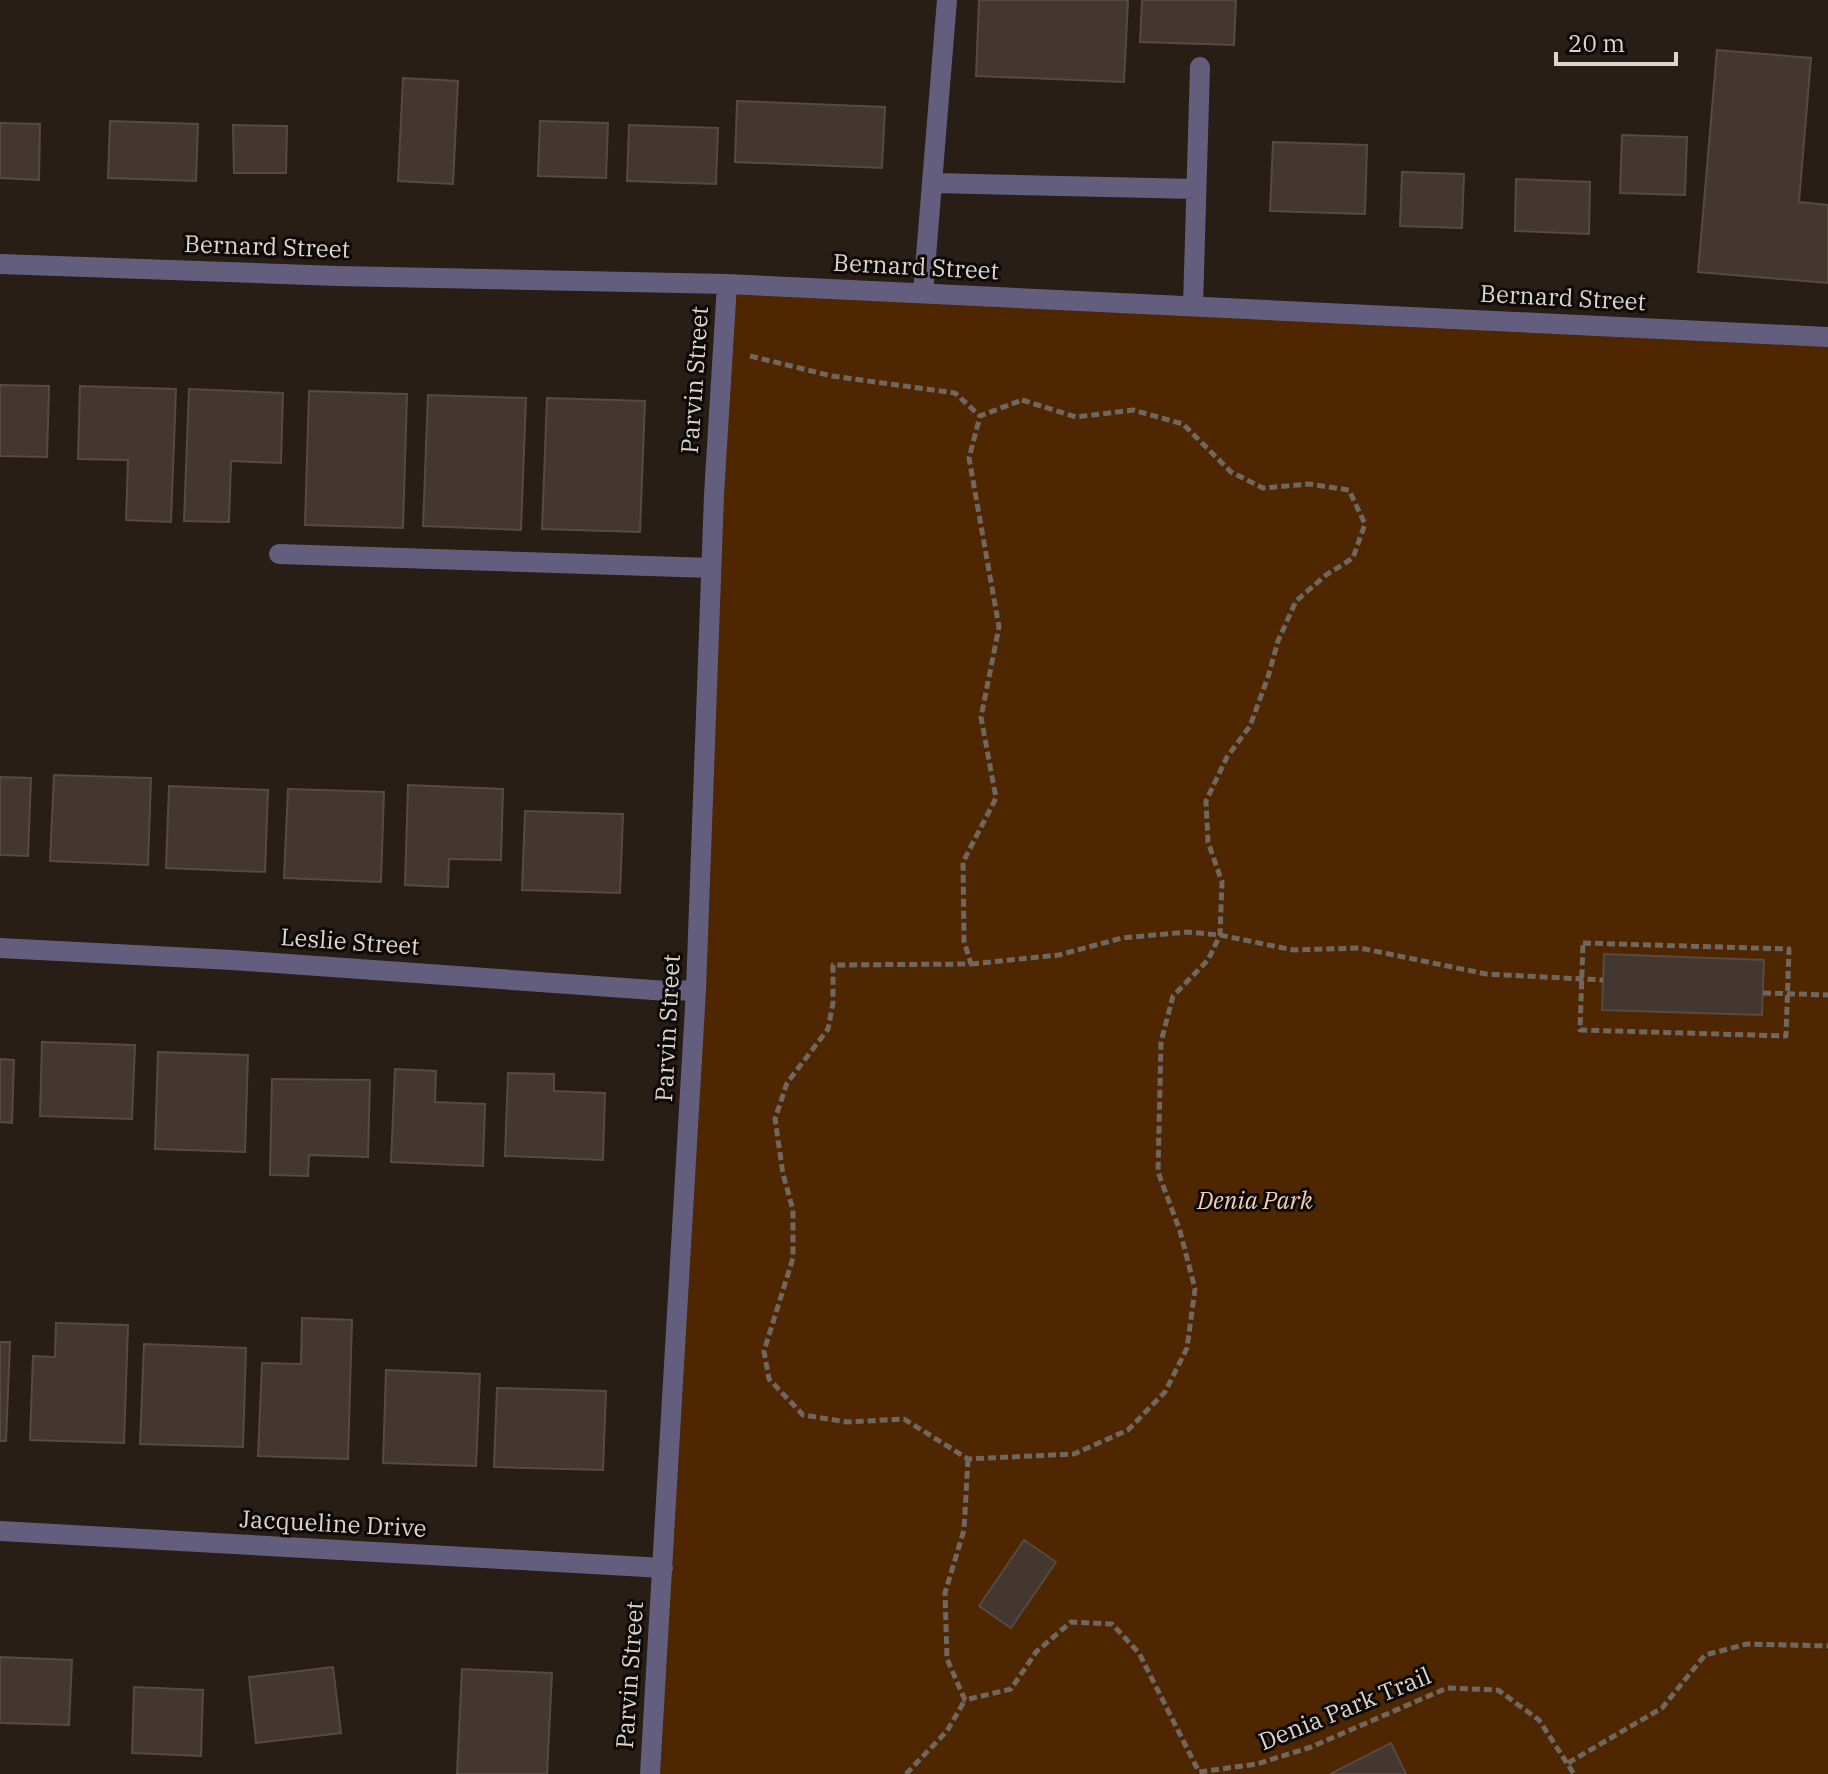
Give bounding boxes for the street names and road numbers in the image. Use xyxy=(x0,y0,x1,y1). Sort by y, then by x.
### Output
street label: Bernard Street xyxy=(183,227,351,265)
street label: Bernard Street xyxy=(832,246,1000,286)
street label: Bernard Street xyxy=(1479,277,1647,317)
street label: Parvin Street xyxy=(673,305,715,455)
street label: Leslie Street xyxy=(279,920,421,962)
street label: Parvin Street xyxy=(647,953,687,1103)
street label: Jacqueline Drive xyxy=(239,1502,427,1544)
street label: Parvin Street xyxy=(608,1600,650,1750)
street label: Denia Park Trail xyxy=(1254,1659,1436,1757)

